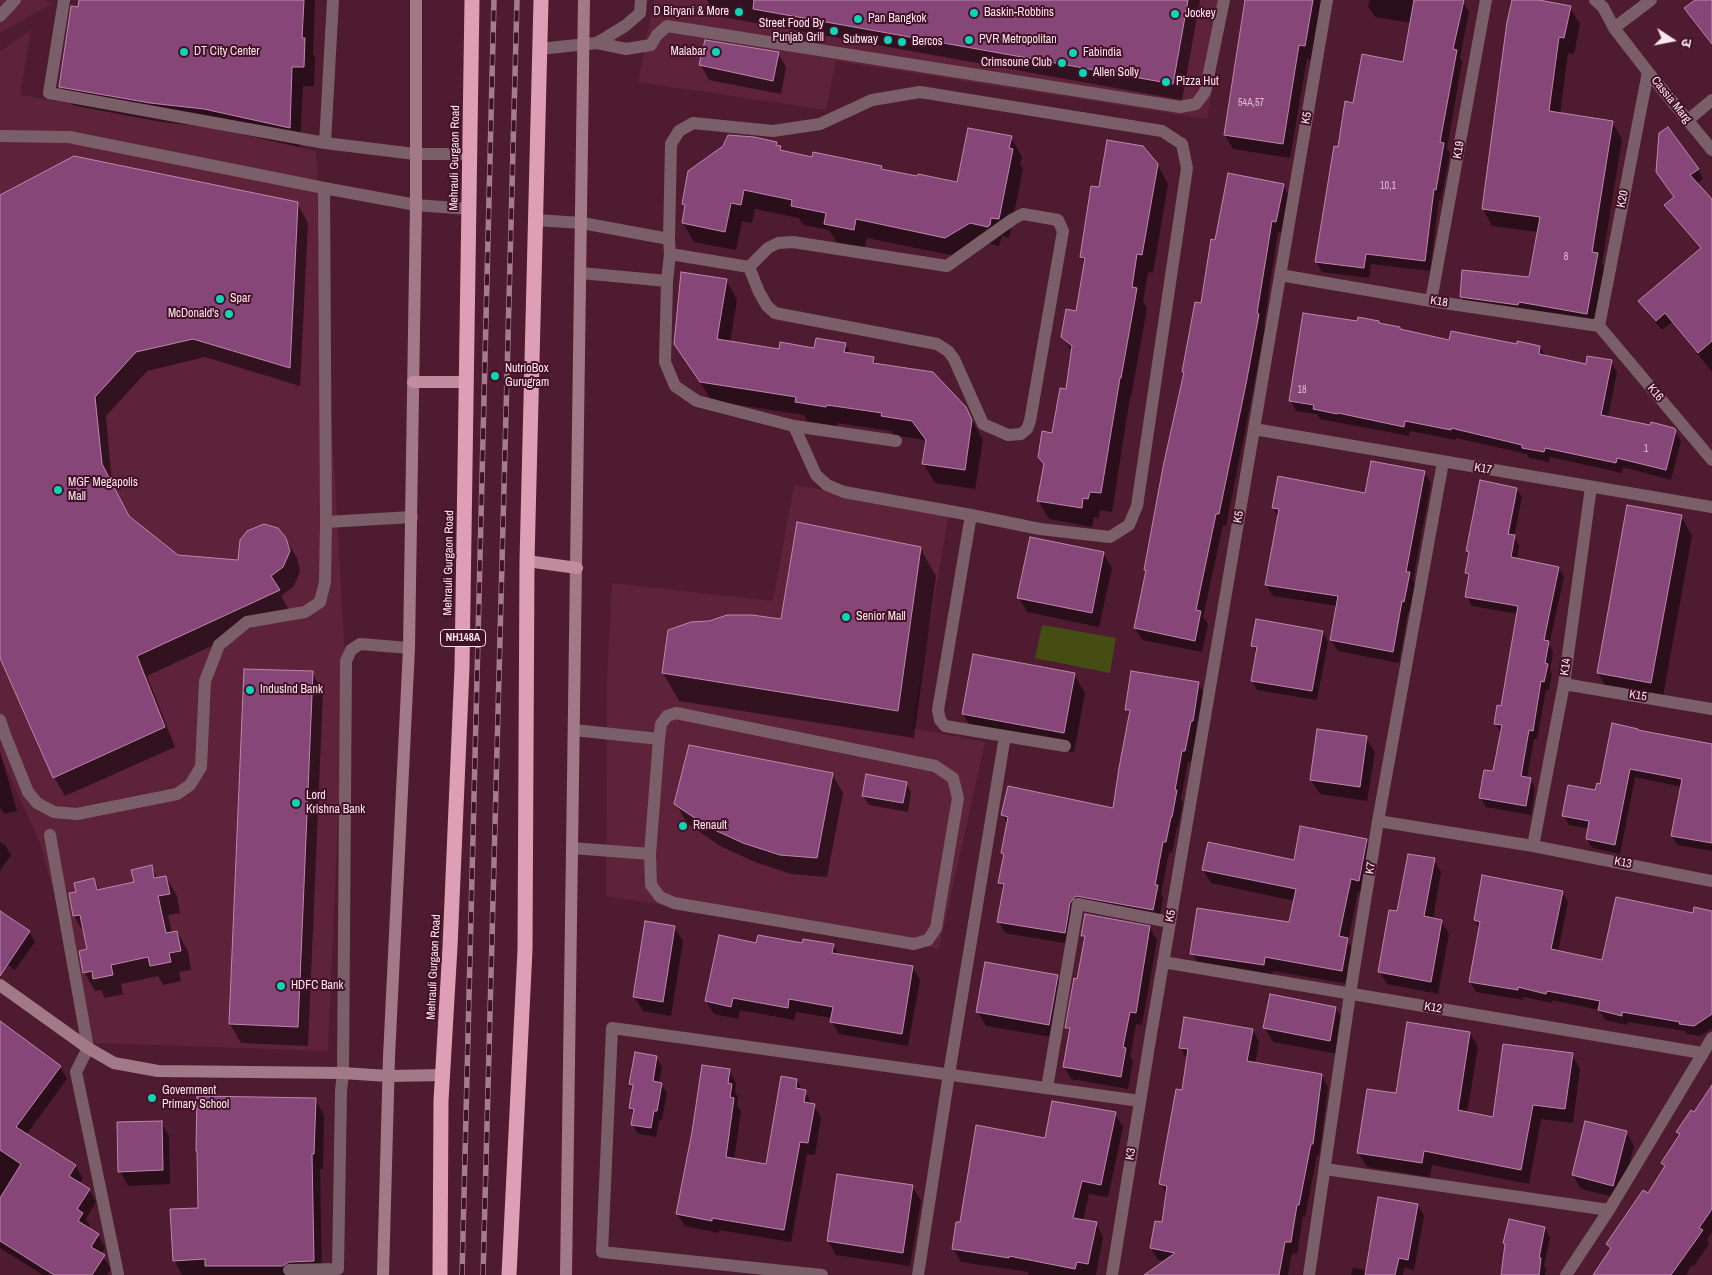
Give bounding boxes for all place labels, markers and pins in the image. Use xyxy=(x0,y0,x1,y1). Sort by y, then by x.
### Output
place label: D Biryani & More xyxy=(654,5,729,19)
marker: D Biryani & More xyxy=(733,6,745,18)
place label: Baskin-Robbins xyxy=(984,6,1054,20)
marker: Baskin-Robbins xyxy=(968,7,980,19)
place label: Jockey xyxy=(1185,7,1216,21)
marker: Jockey xyxy=(1169,8,1181,20)
place label: Pan Bangkok xyxy=(868,12,927,26)
marker: Pan Bangkok xyxy=(852,13,864,25)
place label: Street Food By Punjab Grill xyxy=(759,17,824,45)
marker: Street Food By Punjab Grill xyxy=(828,25,840,37)
place label: Subway xyxy=(843,33,878,47)
place label: PVR Metropolitan xyxy=(979,33,1057,47)
marker: Subway xyxy=(882,34,894,46)
marker: PVR Metropolitan xyxy=(963,34,975,46)
place label: Bercos xyxy=(912,35,943,49)
marker: Bercos xyxy=(896,36,908,48)
place label: DT City Center xyxy=(194,45,260,59)
place label: Malabar xyxy=(670,45,706,59)
marker: DT City Center xyxy=(178,46,190,58)
marker: Malabar xyxy=(710,46,722,58)
place label: Fabindia xyxy=(1083,46,1121,60)
marker: Fabindia xyxy=(1067,47,1079,59)
place label: Crimsoune Club xyxy=(981,56,1052,70)
marker: Crimsoune Club xyxy=(1056,57,1068,69)
place label: Allen Solly xyxy=(1093,66,1139,80)
marker: Allen Solly xyxy=(1077,67,1089,79)
place label: Pizza Hut xyxy=(1176,75,1219,89)
marker: Pizza Hut xyxy=(1160,76,1172,88)
place label: Spar xyxy=(230,292,251,306)
marker: Spar xyxy=(214,293,226,305)
place label: McDonald's xyxy=(168,307,219,321)
marker: McDonald's xyxy=(223,308,235,320)
place label: NutrioBox Gurugram xyxy=(505,362,549,390)
marker: NutrioBox Gurugram xyxy=(489,370,501,382)
place label: MGF Megapolis Mall xyxy=(68,476,138,504)
marker: MGF Megapolis Mall xyxy=(52,484,64,496)
place label: Senior Mall xyxy=(856,610,906,624)
marker: Senior Mall xyxy=(840,611,852,623)
place label: IndusInd Bank xyxy=(260,683,323,697)
marker: IndusInd Bank xyxy=(244,684,256,696)
place label: Lord Krishna Bank xyxy=(306,789,365,817)
marker: Lord Krishna Bank xyxy=(290,797,302,809)
place label: Renault xyxy=(693,819,727,833)
marker: Renault xyxy=(677,820,689,832)
place label: HDFC Bank xyxy=(291,979,343,993)
marker: HDFC Bank xyxy=(275,980,287,992)
place label: Government Primary School xyxy=(162,1084,229,1112)
marker: Government Primary School xyxy=(146,1092,158,1104)

